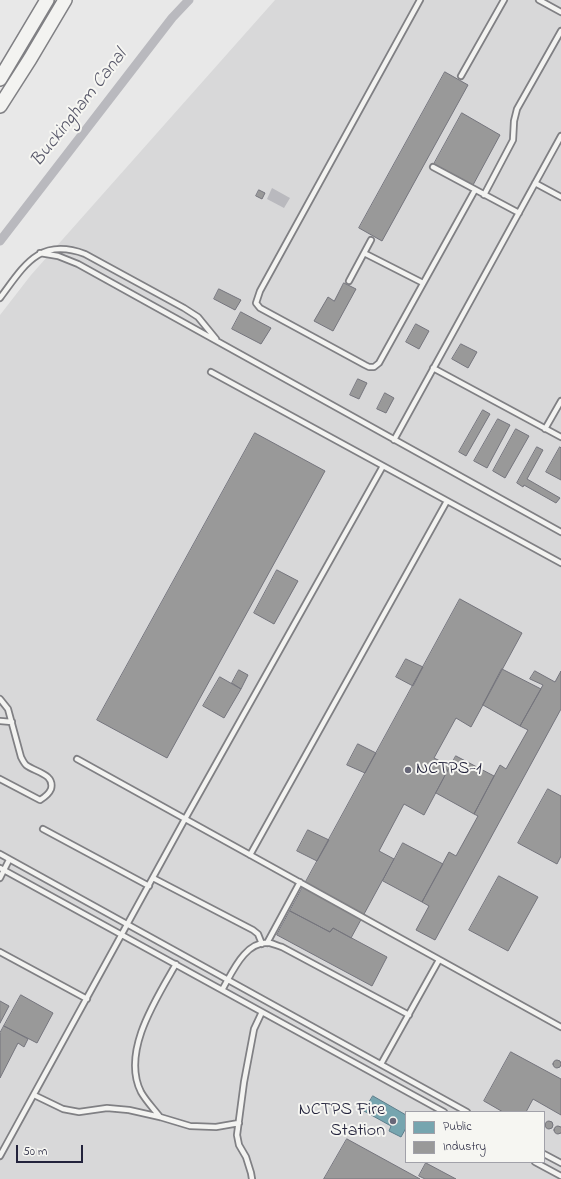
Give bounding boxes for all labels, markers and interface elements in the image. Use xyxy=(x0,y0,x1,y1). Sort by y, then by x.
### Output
water label: Buckingham Canal xyxy=(27,46,133,172)
place label: NCTPS-1 xyxy=(416,759,482,781)
marker: NCTPS-1 xyxy=(403,765,413,775)
place label: NCTPS Fire Station xyxy=(299,1100,385,1142)
legend xyxy=(405,1111,545,1163)
marker: NCTPS Fire Station xyxy=(388,1116,398,1126)
text: Public xyxy=(443,1118,472,1136)
scale bar xyxy=(18,1137,85,1163)
text: Industry xyxy=(443,1138,486,1156)
text: 50 m xyxy=(23,1143,47,1161)

